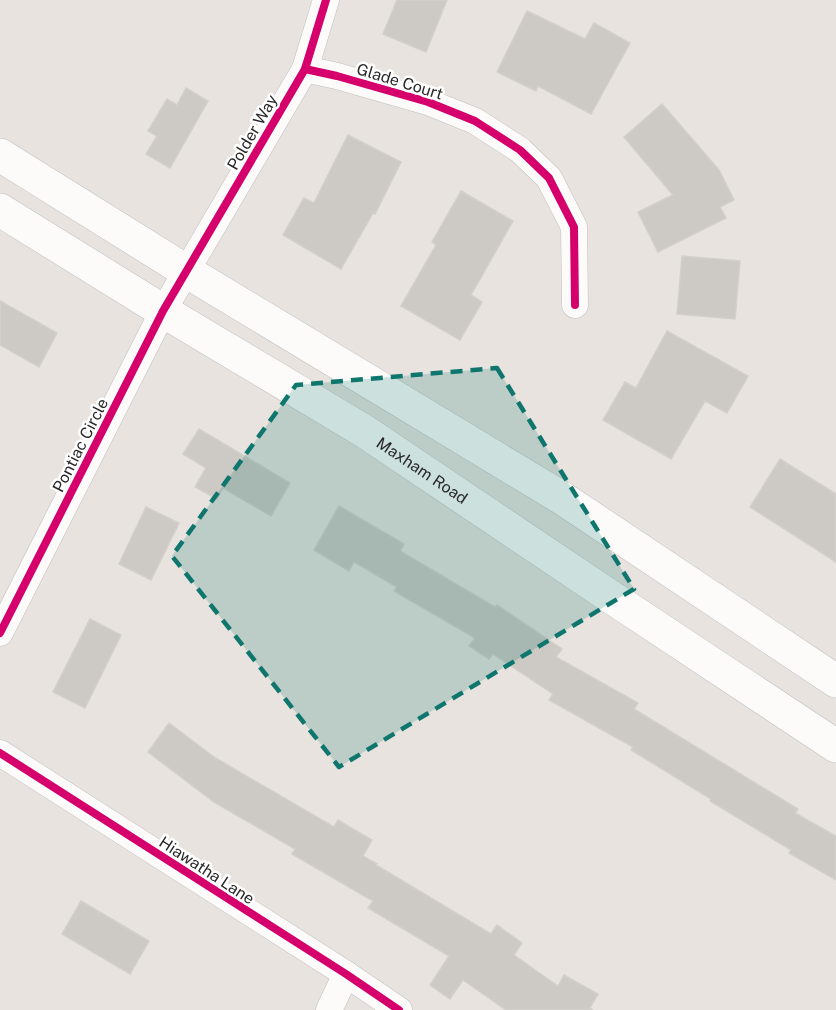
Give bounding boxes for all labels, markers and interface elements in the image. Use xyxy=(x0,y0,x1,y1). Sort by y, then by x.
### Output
street label: Glade Court xyxy=(354,59,445,104)
street label: Polder Way xyxy=(223,91,282,173)
street label: Pontiac Circle xyxy=(49,395,112,495)
street label: Maxham Road xyxy=(373,433,471,508)
street label: Hiawatha Lane xyxy=(155,833,258,908)

